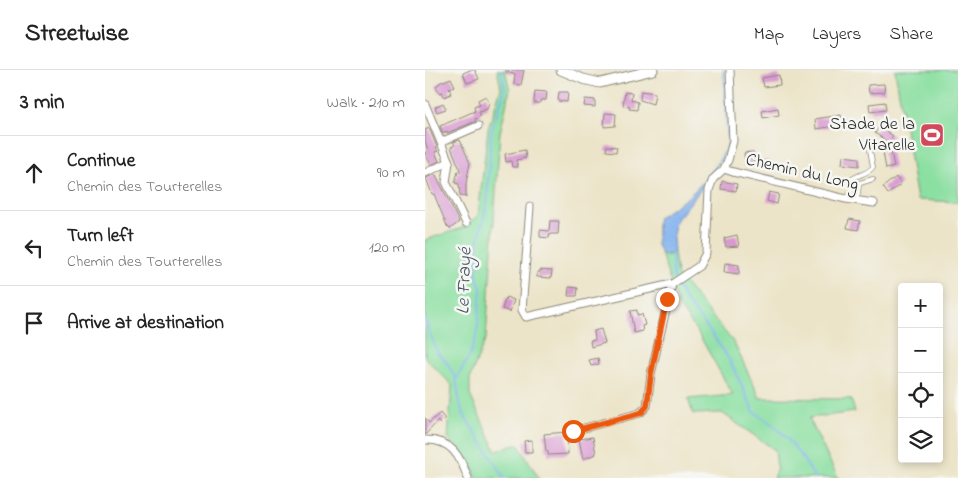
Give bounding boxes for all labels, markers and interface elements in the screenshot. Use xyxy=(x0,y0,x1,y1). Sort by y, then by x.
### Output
text: Streetwise xyxy=(25,17,129,52)
text: Map xyxy=(754,22,784,48)
text: Layers xyxy=(812,22,862,48)
text: Share xyxy=(890,22,933,48)
text: 3 min xyxy=(20,88,64,118)
text: Walk · 210 m xyxy=(326,91,405,115)
place label: Stade de la Vitarelle xyxy=(830,112,916,159)
sports icon: Stade de la Vitarelle xyxy=(919,122,945,148)
street label: Chemin du Long xyxy=(743,147,861,200)
text: Continue xyxy=(67,148,135,175)
icon: ahead xyxy=(20,159,48,187)
text: 90 m xyxy=(377,161,405,185)
text: Chemin des Tourterelles xyxy=(67,175,222,199)
text: Turn left xyxy=(67,223,134,250)
icon: left xyxy=(20,234,48,262)
text: 120 m xyxy=(369,236,405,260)
water label: Le Frayé xyxy=(450,246,480,315)
text: Chemin des Tourterelles xyxy=(67,250,222,274)
map controls xyxy=(898,283,943,463)
button: + xyxy=(898,283,943,328)
route end xyxy=(656,288,679,311)
icon: arrive xyxy=(20,309,48,337)
text: Arrive at destination xyxy=(67,310,224,337)
button: − xyxy=(898,328,943,373)
button: locate xyxy=(898,373,943,418)
button: layers xyxy=(898,418,943,463)
route start xyxy=(562,420,585,443)

